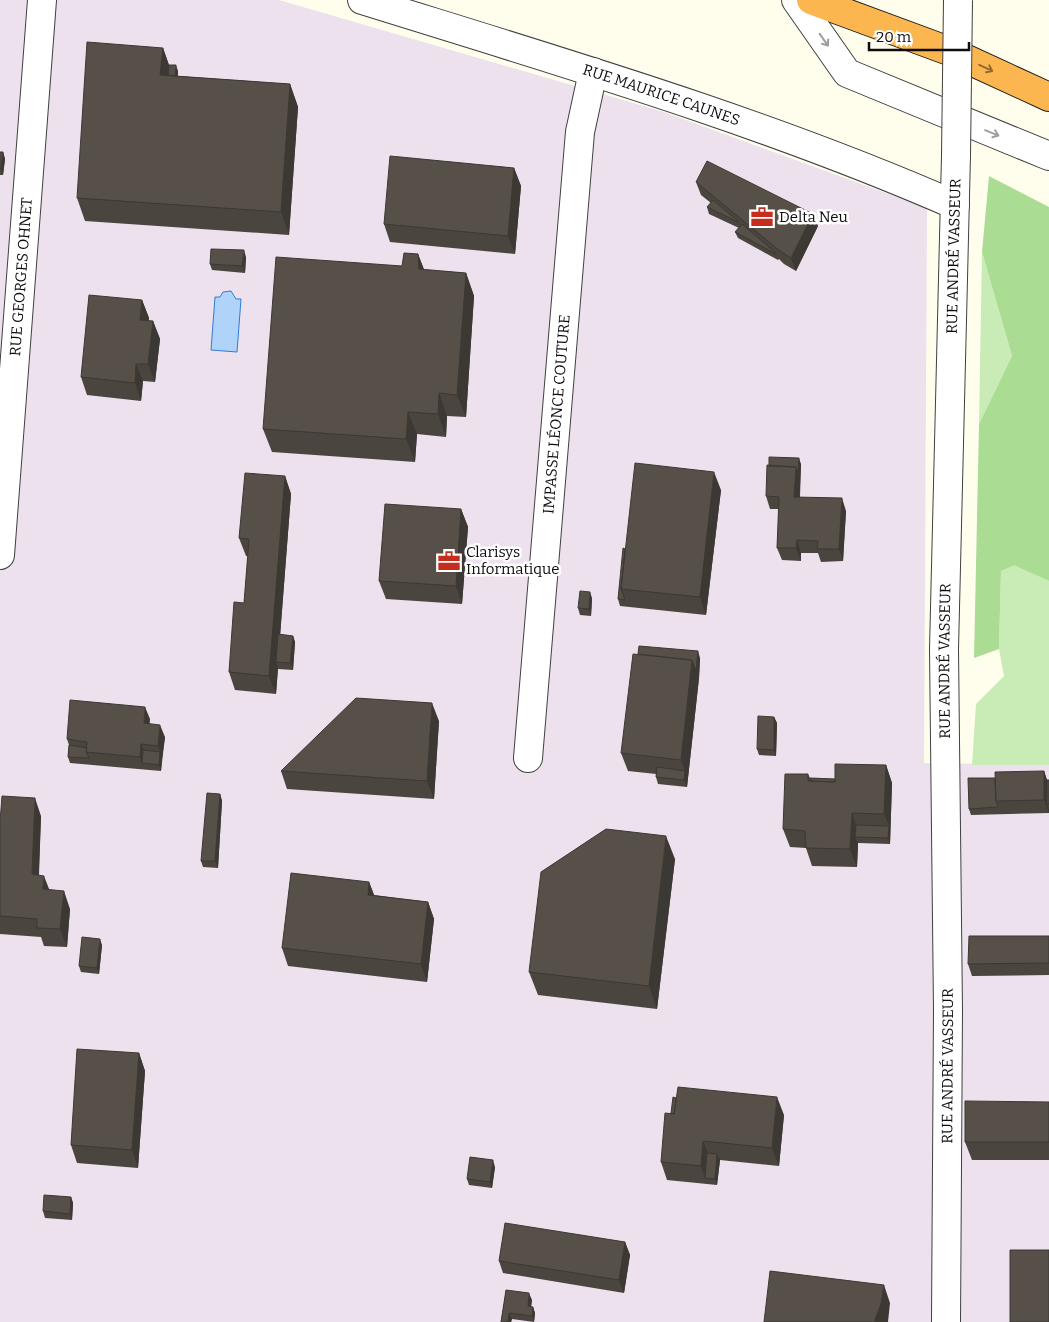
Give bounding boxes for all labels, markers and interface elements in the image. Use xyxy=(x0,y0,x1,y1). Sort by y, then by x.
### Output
scale bar xyxy=(869,20,969,52)
text: 20 m xyxy=(876,28,912,46)
one-way arrow xyxy=(819,33,829,47)
street label: RUE MAURICE CAUNES xyxy=(581,60,742,129)
one-way arrow xyxy=(978,64,993,74)
one-way arrow xyxy=(985,129,1000,138)
street label: RUE ANDRÉ VASSEUR xyxy=(943,178,964,334)
street label: RUE GEORGES OHNET xyxy=(6,197,36,357)
office icon: Delta Neu xyxy=(749,204,775,230)
place label: Delta Neu xyxy=(779,208,848,226)
street label: IMPASSE LÉONCE COUTURE xyxy=(539,314,574,515)
place label: Clarisys Informatique xyxy=(466,543,560,578)
office icon: Clarisys Informatique xyxy=(436,548,462,574)
street label: RUE ANDRÉ VASSEUR xyxy=(935,583,955,739)
street label: RUE ANDRÉ VASSEUR xyxy=(938,988,957,1144)

